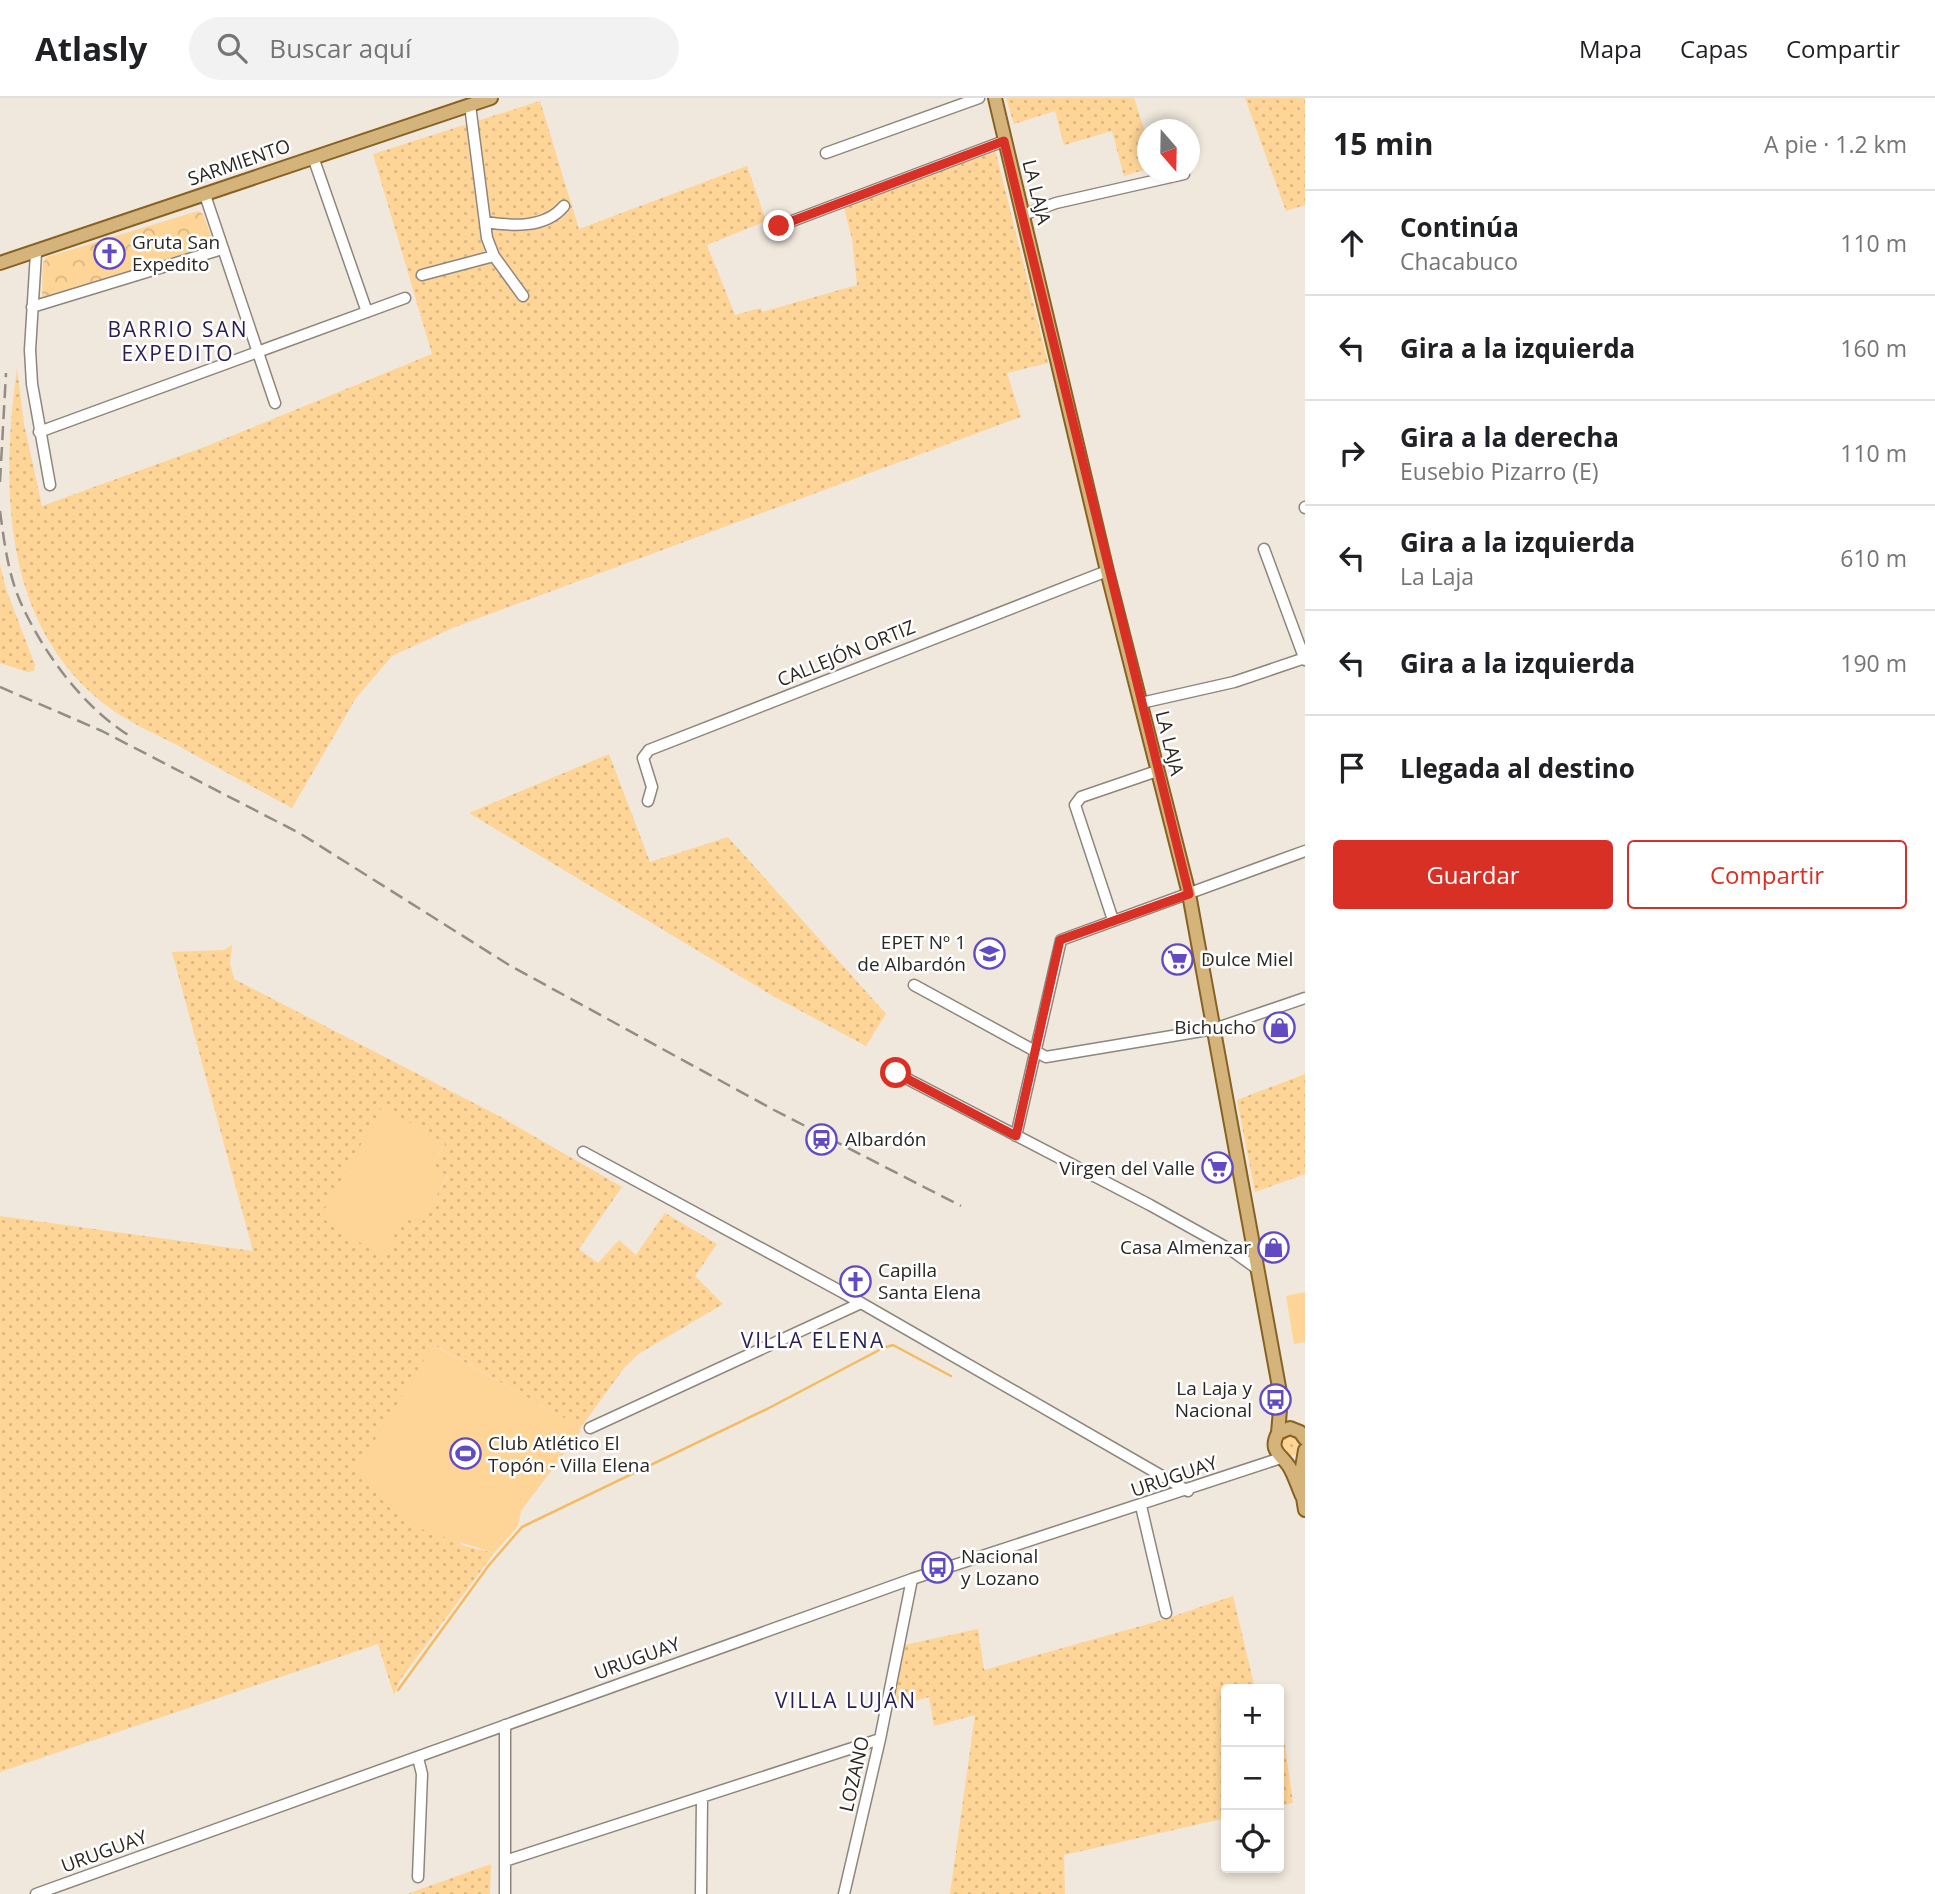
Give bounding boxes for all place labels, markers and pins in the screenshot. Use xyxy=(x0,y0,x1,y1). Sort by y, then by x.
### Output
place label: Gruta San Expedito xyxy=(132,229,220,277)
church icon: Gruta San Expedito xyxy=(92,236,126,270)
place label: EPET Nº 1 de Albardón xyxy=(857,929,966,977)
school or university icon: EPET Nº 1 de Albardón xyxy=(972,936,1006,970)
supermarket icon: Dulce Miel xyxy=(1161,942,1195,976)
place label: Dulce Miel xyxy=(1201,946,1293,972)
shop icon: Bichucho xyxy=(1262,1010,1296,1044)
place label: Bichucho xyxy=(1174,1014,1256,1040)
station icon: Albardón xyxy=(805,1122,839,1156)
place label: Albardón xyxy=(845,1126,926,1152)
supermarket icon: Virgen del Valle xyxy=(1201,1151,1235,1185)
place label: Virgen del Valle xyxy=(1059,1155,1195,1181)
shop icon: Casa Almenzar xyxy=(1257,1230,1291,1264)
place label: Casa Almenzar xyxy=(1120,1234,1251,1260)
place label: Capilla Santa Elena xyxy=(878,1257,981,1305)
church icon: Capilla Santa Elena xyxy=(838,1264,872,1298)
place label: La Laja y Nacional xyxy=(1175,1375,1252,1423)
bus stop icon: La Laja y Nacional xyxy=(1258,1382,1292,1416)
place label: Club Atlético El Topón - Villa Elena xyxy=(488,1430,650,1478)
sports icon: Club Atlético El Topón - Villa Elena xyxy=(448,1437,482,1471)
place label: Nacional y Lozano xyxy=(961,1543,1039,1591)
bus stop icon: Nacional y Lozano xyxy=(921,1550,955,1584)

